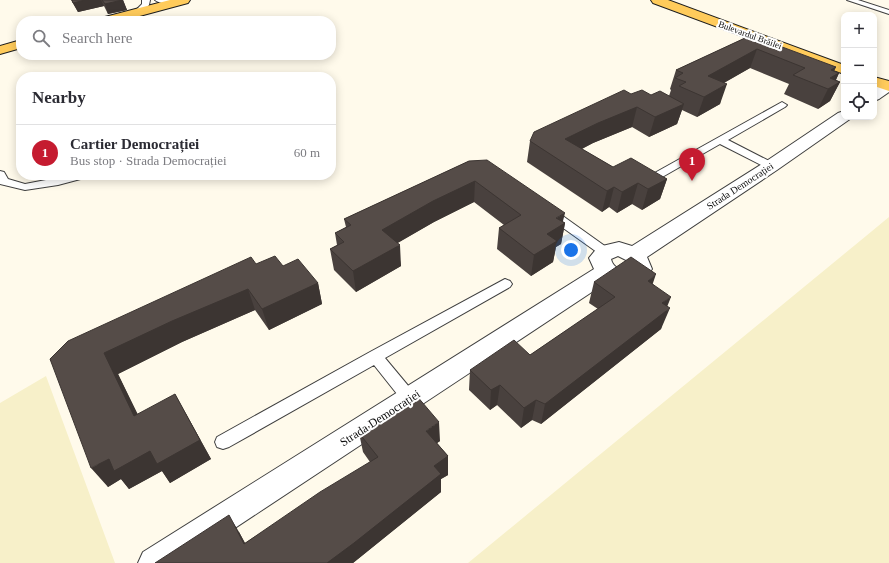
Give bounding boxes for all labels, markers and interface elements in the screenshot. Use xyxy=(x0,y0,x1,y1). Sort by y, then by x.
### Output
map controls xyxy=(841,12,877,120)
button: + xyxy=(841,12,877,48)
search box xyxy=(16,16,336,60)
street label: Bulevardul Brăilei xyxy=(717,19,784,51)
icon: search xyxy=(30,27,52,49)
text: Search here xyxy=(62,30,132,46)
button: − xyxy=(841,48,877,84)
button: locate xyxy=(841,84,877,120)
text: Nearby xyxy=(32,88,86,107)
text: Cartier Democrației xyxy=(70,136,199,152)
text: 1 xyxy=(42,145,48,160)
text: 60 m xyxy=(294,145,320,160)
pin: 1 xyxy=(679,148,705,181)
text: Bus stop · Strada Democrației xyxy=(70,153,227,168)
street label: Strada Democrației xyxy=(705,160,776,212)
your location xyxy=(561,240,581,260)
street label: Strada Democrației xyxy=(337,386,423,449)

